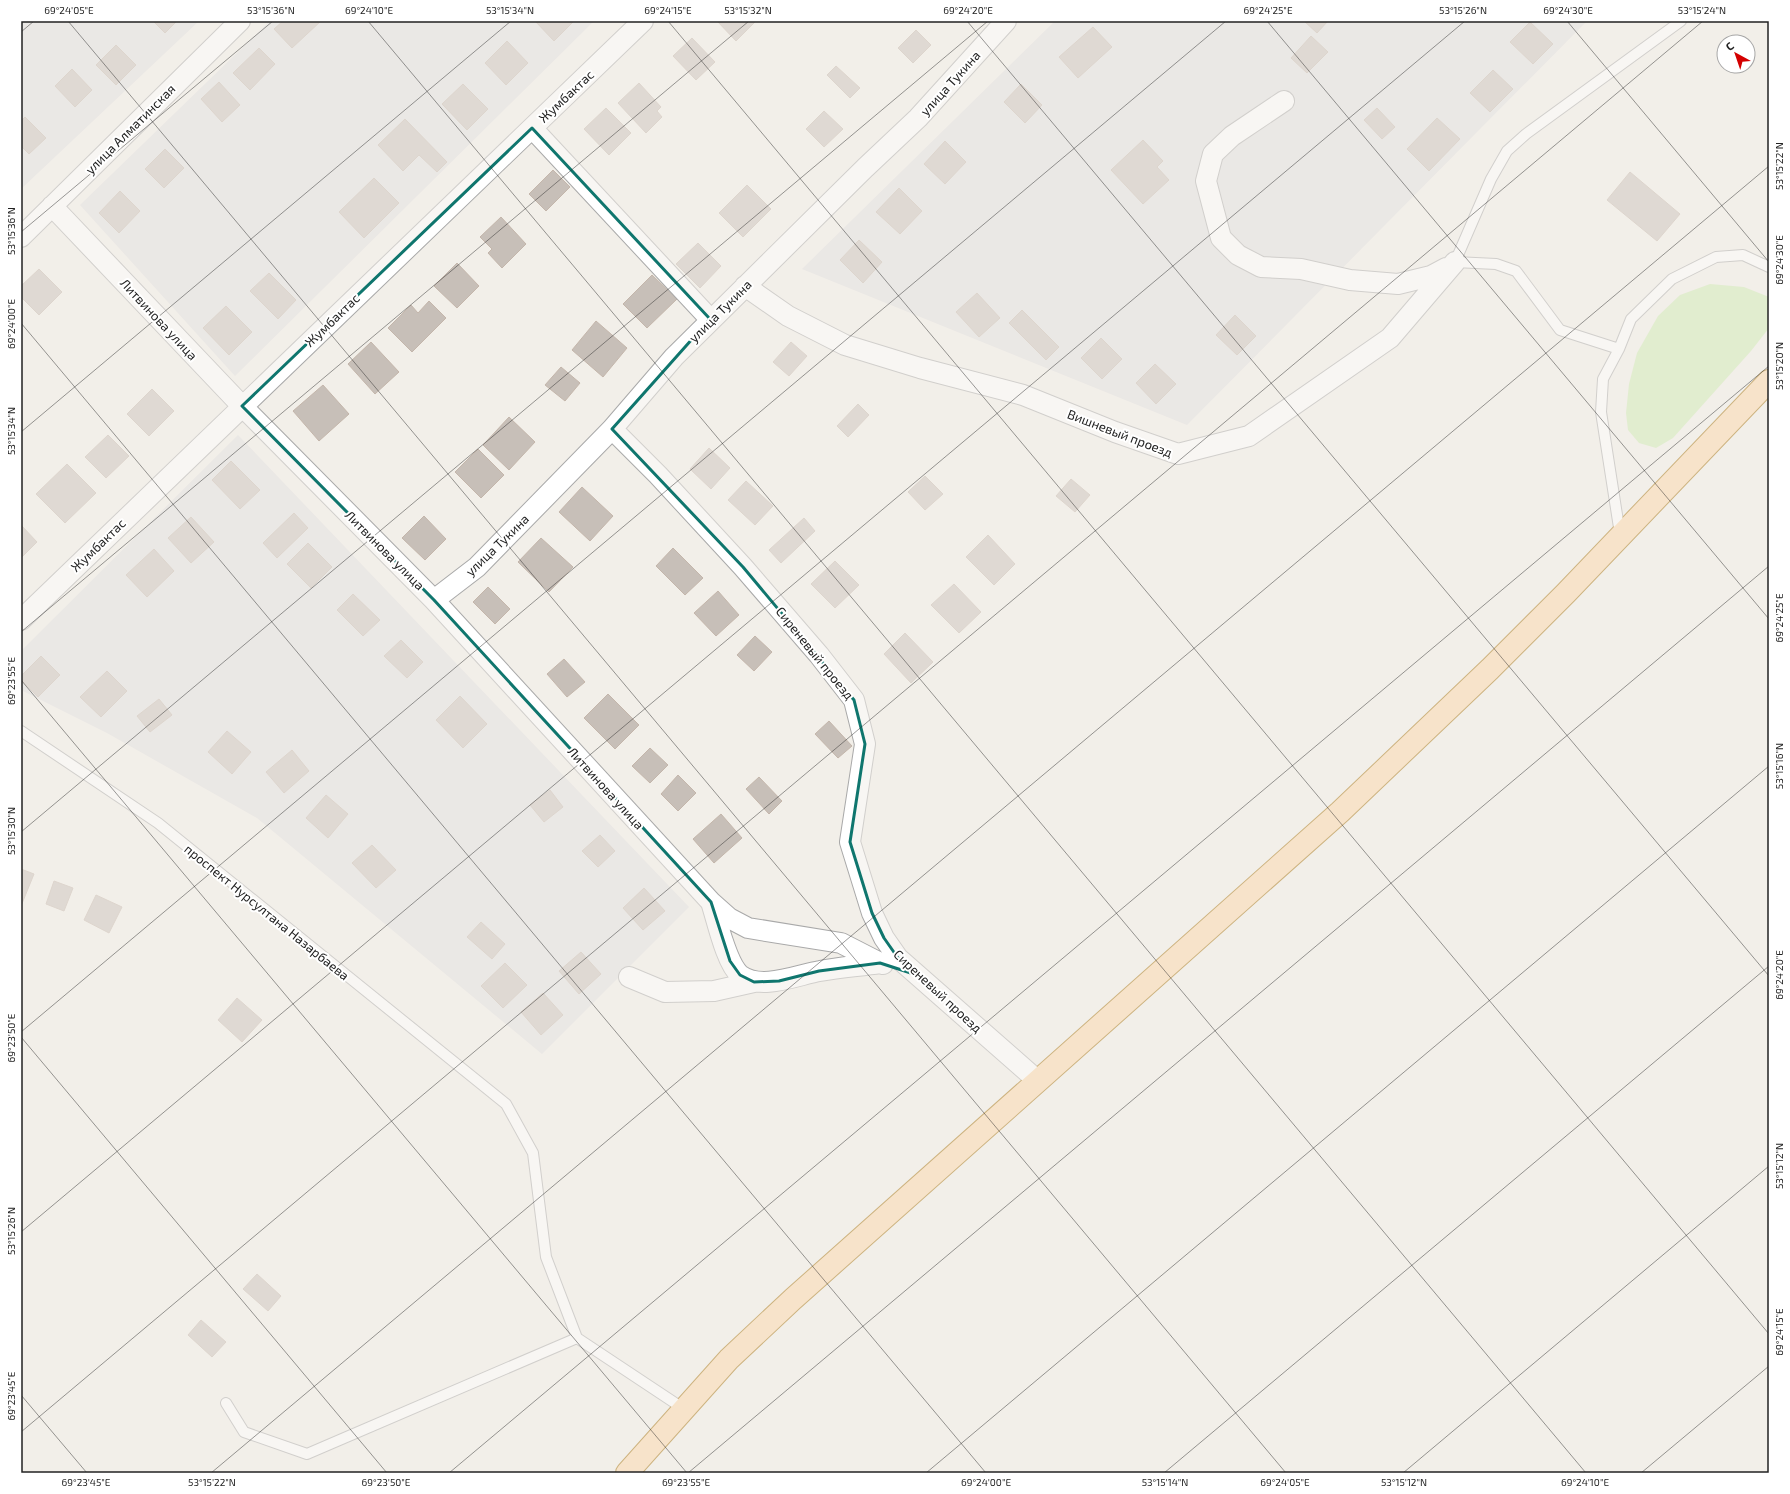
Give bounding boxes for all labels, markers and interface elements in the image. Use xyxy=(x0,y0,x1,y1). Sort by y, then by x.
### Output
text: 69°24'05"E xyxy=(44,4,94,16)
text: 53°15'36"N xyxy=(247,4,295,16)
text: 69°24'10"E xyxy=(345,4,393,16)
text: 53°15'34"N xyxy=(486,4,534,16)
text: 69°24'15"E xyxy=(644,4,692,16)
text: 53°15'32"N xyxy=(724,4,772,16)
text: 69°24'20"E xyxy=(943,4,993,16)
text: 69°24'25"E xyxy=(1244,4,1293,16)
text: 53°15'26"N xyxy=(1439,4,1487,16)
text: 69°24'30"E xyxy=(1543,4,1593,16)
text: 53°15'24"N xyxy=(1678,4,1726,16)
north arrow xyxy=(1716,34,1756,74)
text: С xyxy=(1723,39,1736,53)
street label: улица Тукина xyxy=(917,47,983,119)
street label: Жумбактас xyxy=(535,66,597,126)
street label: улица Алматинская xyxy=(82,81,178,177)
text: 53°15'22"N xyxy=(1773,142,1785,190)
text: 53°15'36"N xyxy=(5,207,17,255)
text: 69°24'30"E xyxy=(1773,235,1785,285)
street label: Литвинова улица xyxy=(117,275,201,363)
street label: улица Тукина xyxy=(685,276,755,346)
street label: Жумбактас xyxy=(301,290,363,350)
text: 69°24'00"E xyxy=(5,299,17,349)
text: 53°15'20"N xyxy=(1773,342,1785,390)
street label: Вишневый проезд xyxy=(1065,406,1175,461)
text: 53°15'34"N xyxy=(5,407,17,455)
street label: Литвинова улица xyxy=(342,507,428,593)
street label: улица Тукина xyxy=(462,511,532,579)
street label: Жумбактас xyxy=(67,515,129,575)
text: 69°24'25"E xyxy=(1773,593,1785,643)
street label: Сиреневый проезд xyxy=(773,603,858,703)
text: 69°23'55"E xyxy=(5,657,17,705)
street label: Литвинова улица xyxy=(565,743,647,833)
text: 53°15'16"N xyxy=(1773,743,1785,789)
text: 53°15'30"N xyxy=(5,807,17,855)
street label: проспект Нурсултана Назарбаева xyxy=(181,841,353,983)
street label: Сиреневый проезд xyxy=(891,946,986,1036)
text: 69°24'20"E xyxy=(1773,950,1785,1000)
text: 69°23'50"E xyxy=(5,1013,17,1062)
text: 53°15'12"N xyxy=(1773,1143,1785,1189)
text: 53°15'26"N xyxy=(5,1207,17,1255)
text: 69°24'15"E xyxy=(1773,1308,1785,1356)
text: 69°23'45"E xyxy=(5,1371,17,1420)
text: 69°23'45"E xyxy=(62,1476,111,1488)
text: 53°15'22"N xyxy=(188,1476,236,1488)
text: 69°23'50"E xyxy=(362,1476,411,1488)
text: 69°23'55"E xyxy=(662,1476,710,1488)
text: 69°24'00"E xyxy=(961,1476,1011,1488)
text: 53°15'14"N xyxy=(1142,1476,1188,1488)
text: 69°24'05"E xyxy=(1260,1476,1310,1488)
text: 53°15'12"N xyxy=(1381,1476,1427,1488)
text: 69°24'10"E xyxy=(1561,1476,1609,1488)

